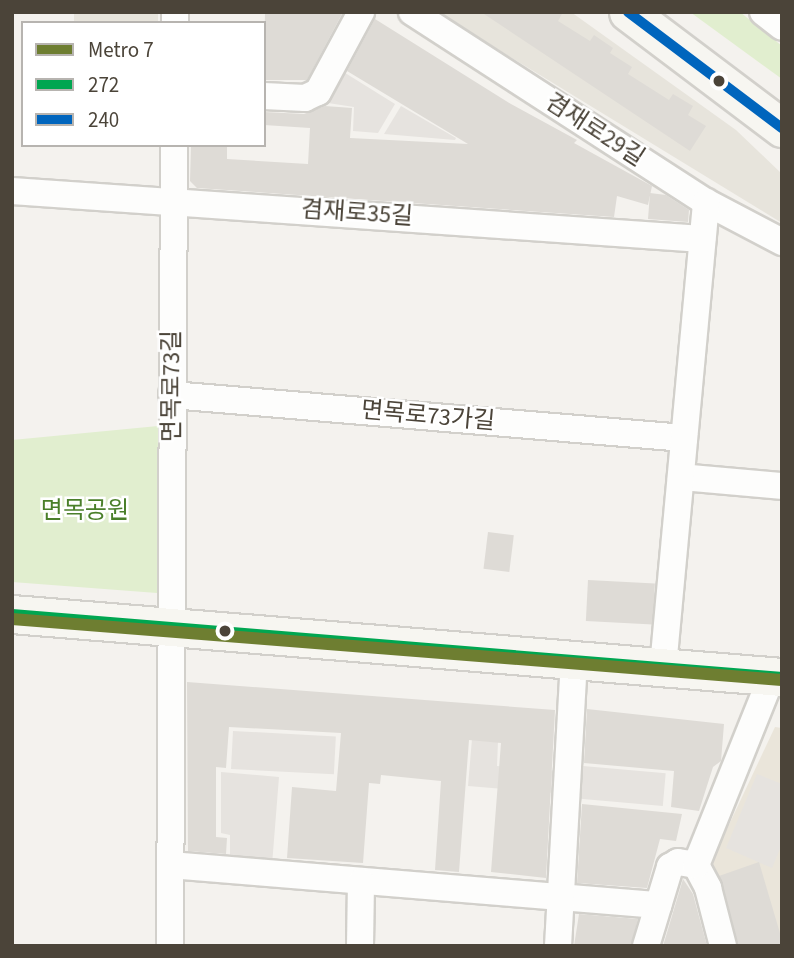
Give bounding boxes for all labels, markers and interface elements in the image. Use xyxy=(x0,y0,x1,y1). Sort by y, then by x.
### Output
legend xyxy=(21,21,266,147)
text: Metro 7 xyxy=(88,35,154,65)
text: 272 xyxy=(88,70,119,100)
unlabelled marker xyxy=(712,74,726,88)
street label: 겸재로29길 xyxy=(540,87,650,173)
text: 240 xyxy=(88,105,119,135)
street label: 겸재로35길 xyxy=(300,195,414,231)
street label: 면목로73길 xyxy=(158,330,186,442)
street label: 면목로73가길 xyxy=(360,396,496,436)
park label: 면목공원 xyxy=(41,497,129,525)
unlabelled marker xyxy=(218,624,232,638)

